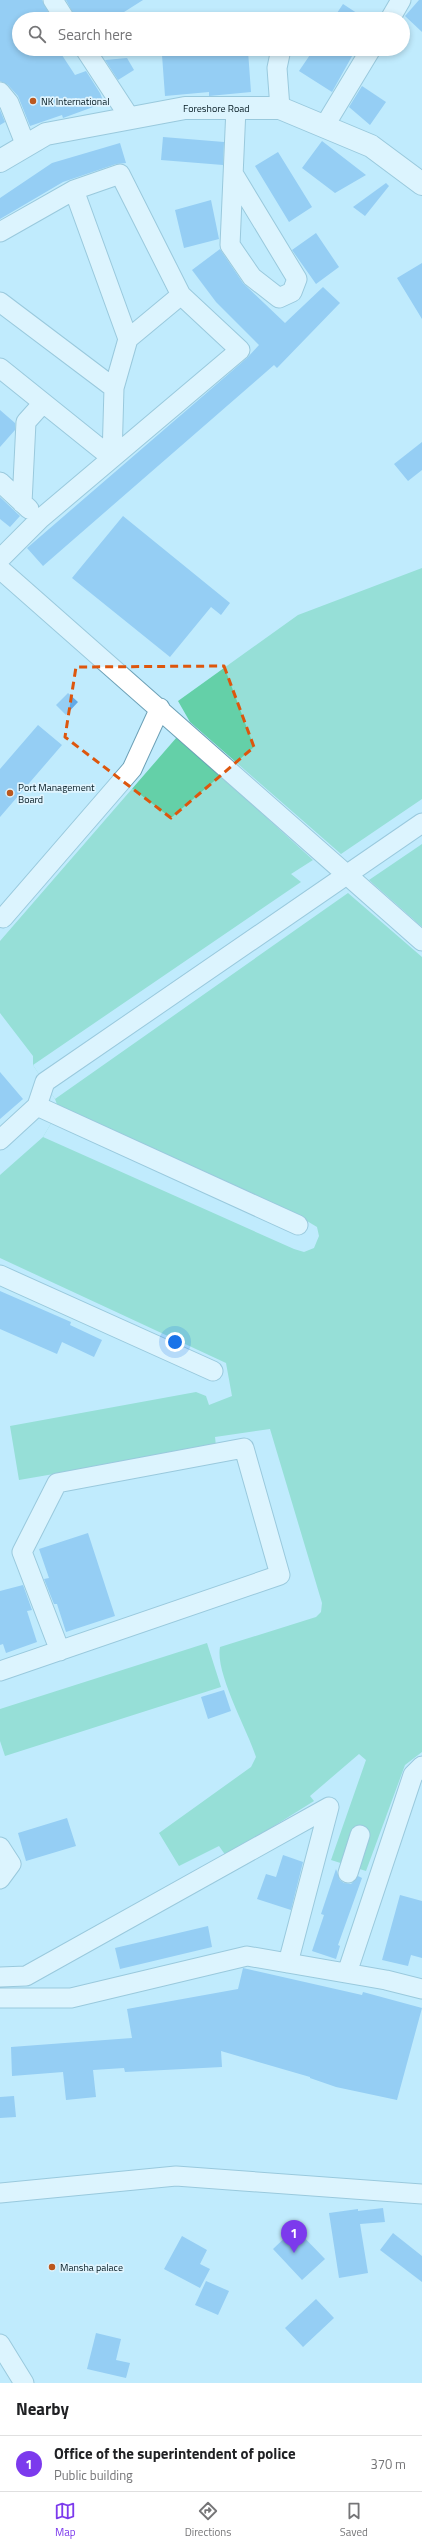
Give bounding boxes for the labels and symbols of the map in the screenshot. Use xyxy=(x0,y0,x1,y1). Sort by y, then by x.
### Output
place label: NK International xyxy=(41,94,110,109)
marker: NK International xyxy=(28,96,38,106)
street label: Foreshore Road xyxy=(183,101,249,116)
place label: Port Management Board xyxy=(18,780,95,807)
marker: Port Management Board xyxy=(5,788,15,798)
your location xyxy=(165,1332,185,1352)
pin: 1 xyxy=(281,2220,307,2253)
place label: Mansha palace xyxy=(60,2260,123,2275)
marker: Mansha palace xyxy=(47,2262,57,2272)

